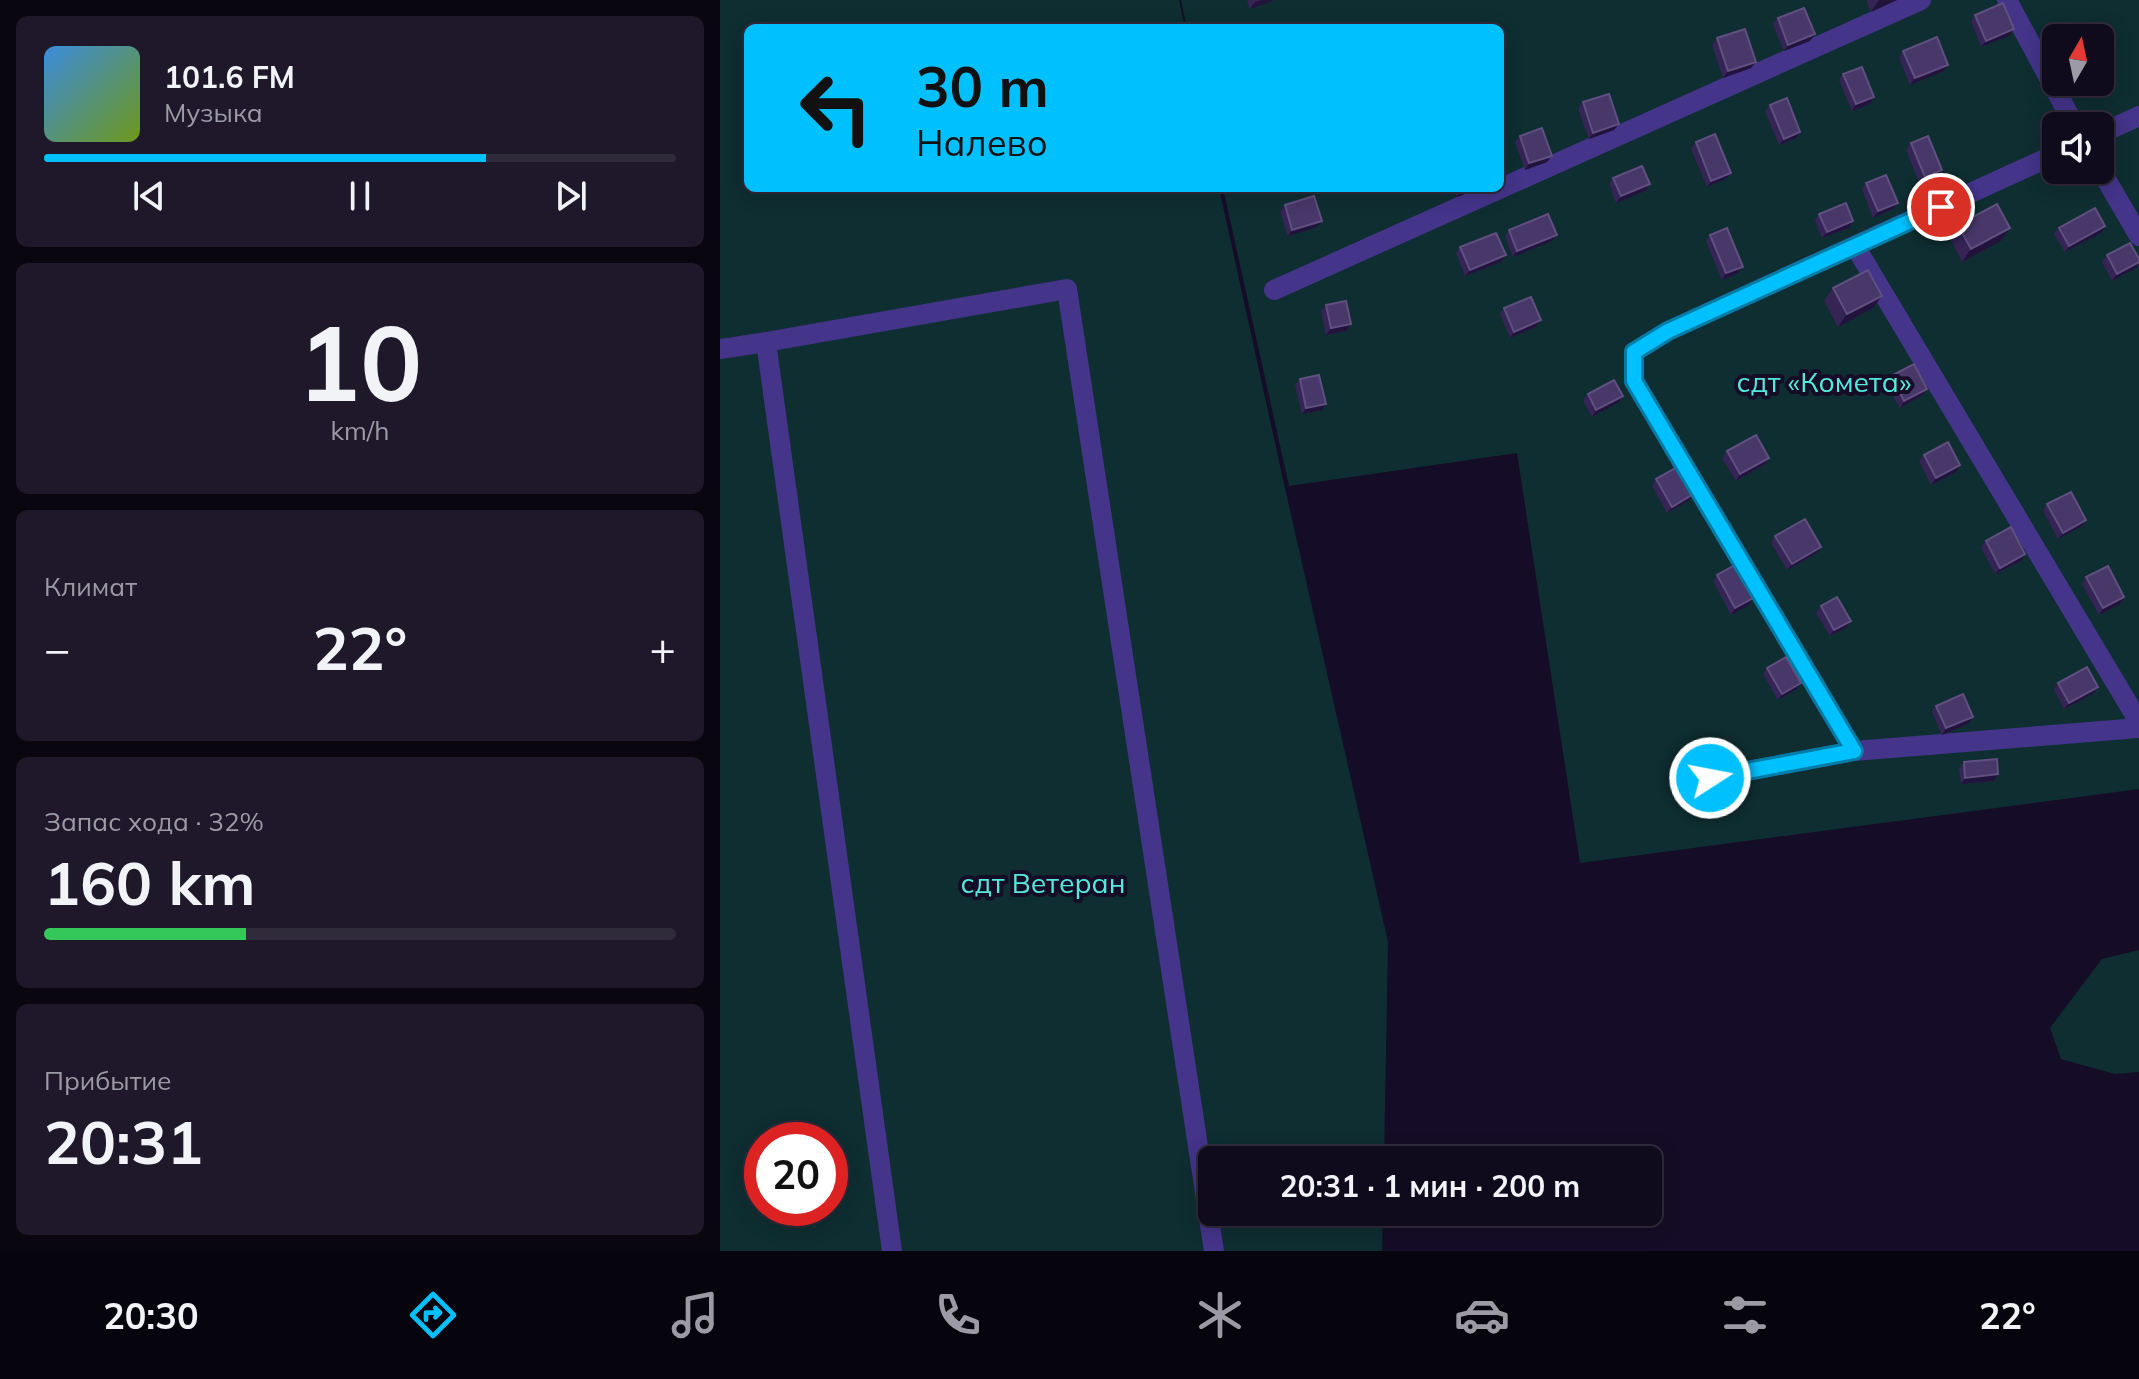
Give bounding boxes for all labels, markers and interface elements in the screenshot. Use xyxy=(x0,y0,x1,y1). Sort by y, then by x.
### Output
north arrow xyxy=(2042,24,2114,96)
map controls xyxy=(2042,24,2114,184)
text: 30 m xyxy=(916,51,1049,121)
icon: left xyxy=(784,56,888,160)
text: 101.6 FM xyxy=(164,58,295,96)
text: Музыка xyxy=(164,96,263,129)
button: sound xyxy=(2042,112,2114,184)
text: Налево xyxy=(916,120,1048,165)
pin xyxy=(1907,173,1975,241)
icon: previous xyxy=(127,174,171,218)
icon: pause xyxy=(338,174,382,218)
icon: next xyxy=(549,174,593,218)
icon: arrive xyxy=(1919,185,1963,229)
text: 10 xyxy=(298,296,422,427)
park label: сдт «Комета» xyxy=(1737,364,1911,399)
text: km/h xyxy=(331,414,389,447)
text: Климат xyxy=(44,570,137,603)
text: 22° xyxy=(313,610,407,685)
text: − xyxy=(44,621,70,676)
text: + xyxy=(650,621,676,676)
position arrow xyxy=(1668,736,1752,820)
text: Запас хода · 32% xyxy=(44,805,264,838)
text: 160 km xyxy=(44,845,256,920)
park label: сдт Ветеран xyxy=(961,865,1125,900)
text: Прибытие xyxy=(44,1064,171,1097)
text: 20:31 xyxy=(44,1104,203,1179)
speed limit sign: 20 xyxy=(744,1122,848,1226)
text: 20:31 · 1 мин · 200 m xyxy=(1280,1167,1580,1205)
icon: directions xyxy=(405,1287,461,1343)
icon: music xyxy=(667,1287,723,1343)
icon: phone xyxy=(930,1287,986,1343)
icon: climate xyxy=(1192,1287,1248,1343)
icon: car xyxy=(1454,1287,1510,1343)
icon: filters xyxy=(1717,1287,1773,1343)
text: 20:30 xyxy=(103,1293,199,1338)
text: 22° xyxy=(1979,1293,2036,1338)

